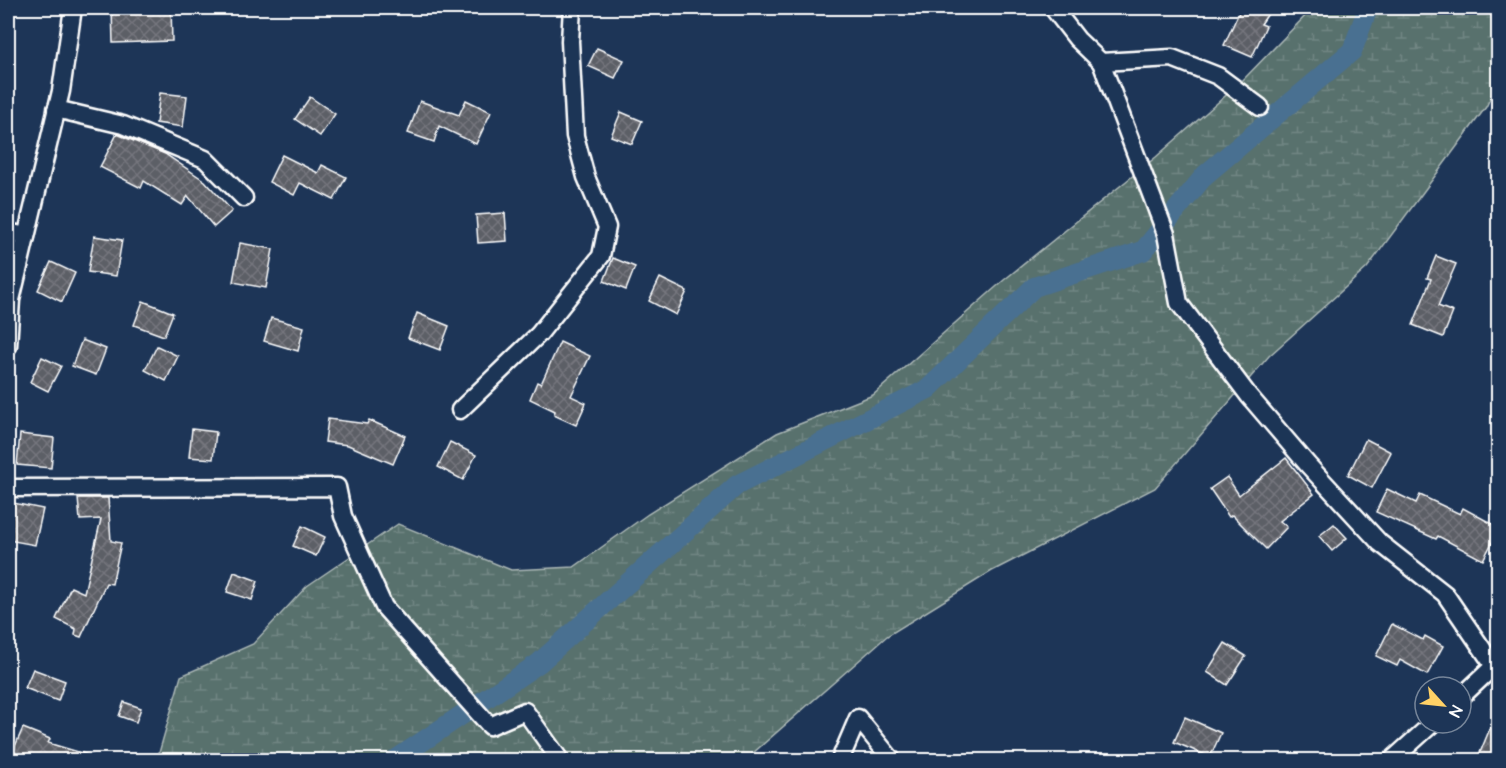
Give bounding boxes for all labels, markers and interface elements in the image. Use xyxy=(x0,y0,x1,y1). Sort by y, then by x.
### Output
north arrow xyxy=(1413,675,1473,735)
text: N xyxy=(1443,702,1468,721)

